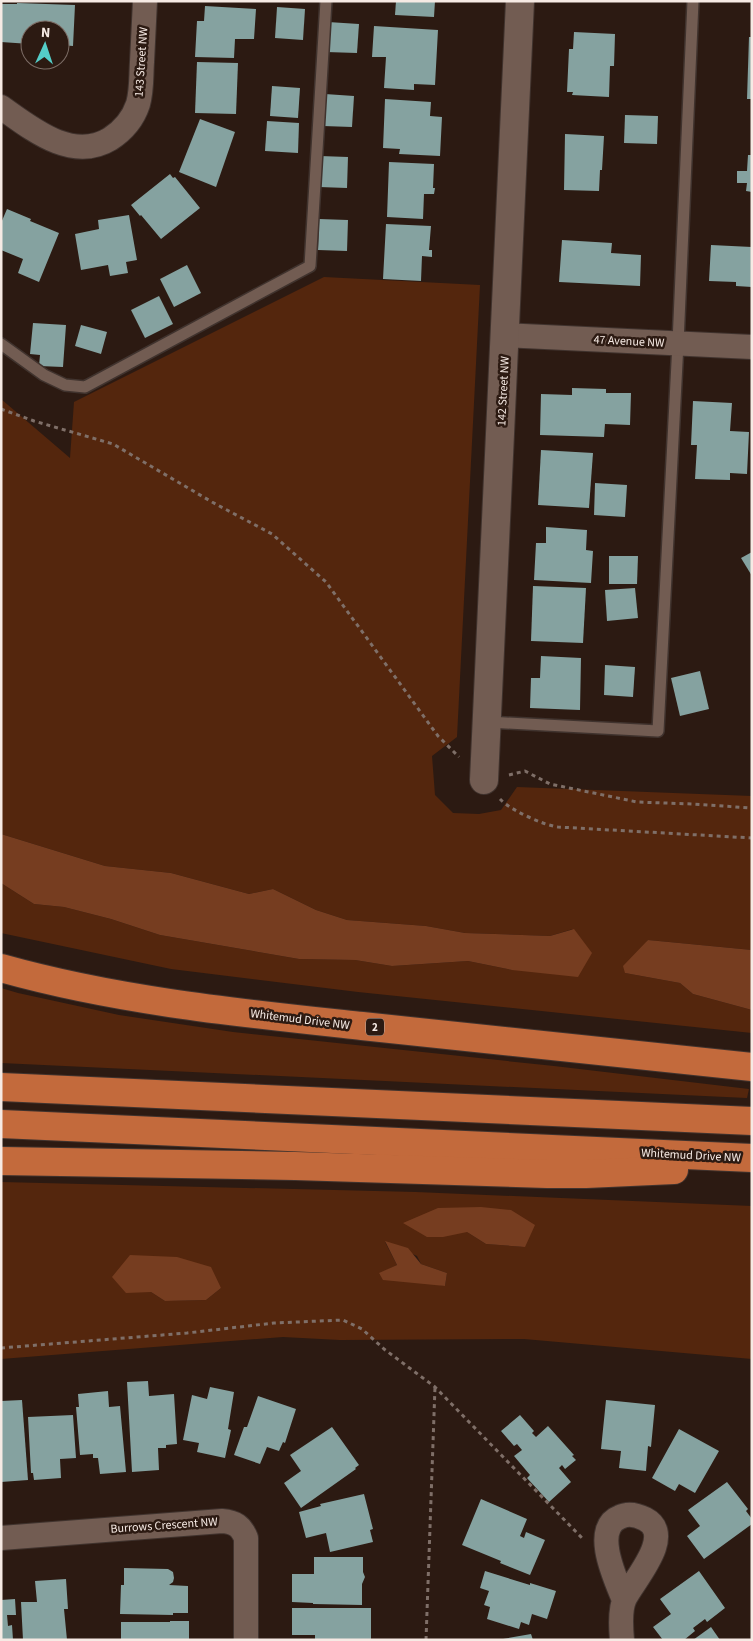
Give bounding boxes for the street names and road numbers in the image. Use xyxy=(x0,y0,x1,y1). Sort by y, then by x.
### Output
street label: 143 Street NW xyxy=(131,26,152,98)
street label: 47 Avenue NW xyxy=(593,331,665,352)
street label: 142 Street NW xyxy=(493,355,514,426)
street label: Whitemud Drive NW xyxy=(249,1005,351,1034)
road number: 2 xyxy=(366,1019,384,1036)
street label: Whitemud Drive NW xyxy=(641,1144,742,1167)
street label: Burrows Crescent NW xyxy=(110,1513,219,1538)

